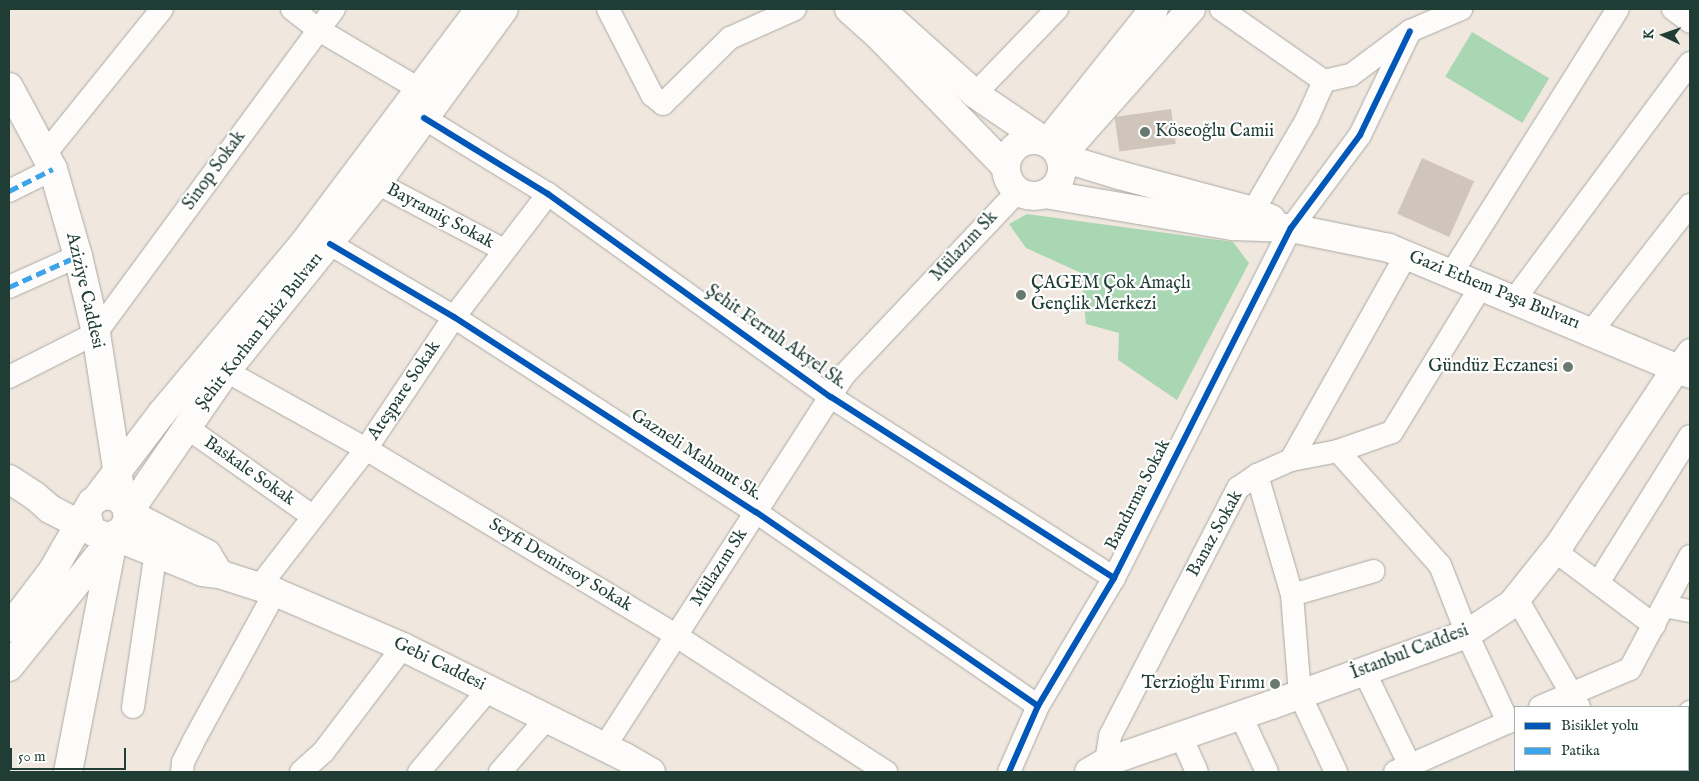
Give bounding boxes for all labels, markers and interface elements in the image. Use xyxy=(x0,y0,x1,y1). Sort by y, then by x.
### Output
north arrow xyxy=(1639,10,1689,60)
text: K xyxy=(1640,29,1658,40)
place label: Köseoğlu Camii xyxy=(1155,121,1274,143)
marker: Köseoğlu Camii xyxy=(1139,126,1151,138)
street label: Sinop Sokak xyxy=(179,127,251,215)
street label: Bayramiç Sokak xyxy=(382,180,498,254)
street label: Mülazım Sk xyxy=(927,207,1003,287)
street label: Aziziye Caddesi xyxy=(60,231,108,351)
street label: Gazi Ethem Paşa Bulvarı xyxy=(1405,247,1583,335)
street label: Şehit Korhan Ekiz Bulvarı xyxy=(192,249,328,415)
place label: ÇAGEM Çok Amaçlı Gençlik Merkezi xyxy=(1031,274,1191,316)
street label: Şehit Ferruh Akyel Sk. xyxy=(701,281,851,395)
marker: ÇAGEM Çok Amaçlı Gençlik Merkezi xyxy=(1015,289,1027,301)
street label: Ateşpare Sokak xyxy=(364,337,446,445)
place label: Gündüz Eczanesi xyxy=(1428,356,1558,378)
marker: Gündüz Eczanesi xyxy=(1562,361,1574,373)
street label: Gazneli Mahmut Sk. xyxy=(626,405,766,507)
street label: Baskale Sokak xyxy=(199,433,299,511)
street label: Bandırma Sokak xyxy=(1102,436,1176,554)
street label: Banaz Sokak xyxy=(1183,487,1249,581)
street label: Seyfi Demirsoy Sokak xyxy=(484,515,636,617)
street label: Mülazım Sk xyxy=(687,525,753,611)
street label: İstanbul Caddesi xyxy=(1348,621,1472,685)
street label: Gebi Caddesi xyxy=(389,633,489,697)
place label: Terzioğlu Fırımı xyxy=(1142,673,1265,695)
marker: Terzioğlu Fırımı xyxy=(1269,678,1281,690)
legend xyxy=(1514,706,1689,771)
text: Bisiklet yolu xyxy=(1561,716,1639,735)
scale bar xyxy=(12,738,129,770)
text: Patika xyxy=(1561,741,1600,760)
text: 50 m xyxy=(18,747,46,766)

